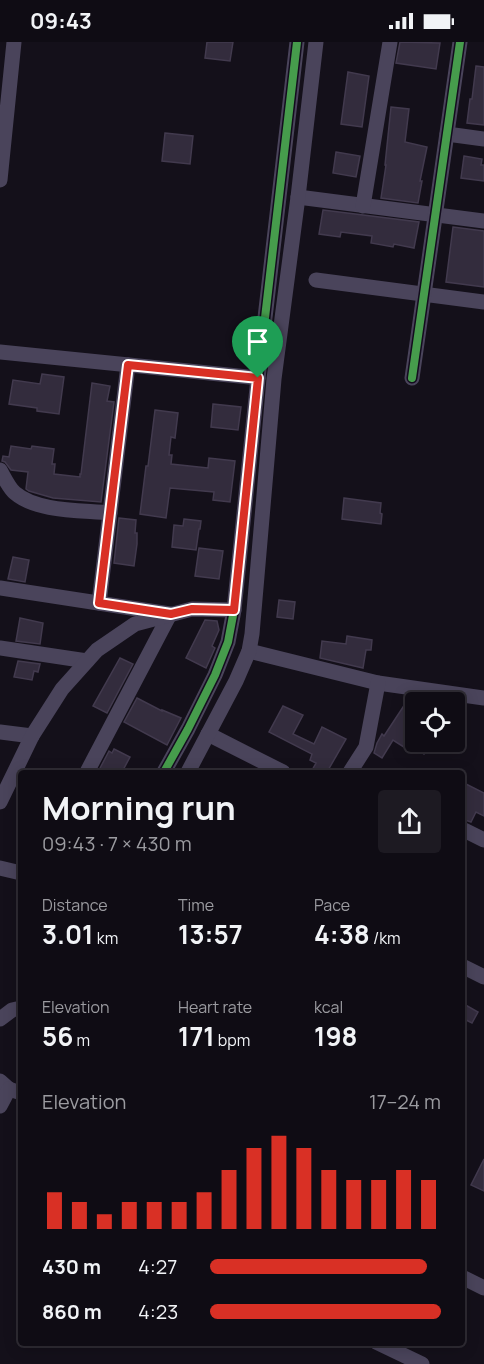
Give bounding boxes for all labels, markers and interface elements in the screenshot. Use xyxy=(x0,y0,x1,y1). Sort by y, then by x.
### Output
text: 09:43 xyxy=(30,6,92,36)
pin xyxy=(232,316,283,378)
icon: arrive xyxy=(241,325,274,358)
map controls xyxy=(405,692,465,752)
button: locate xyxy=(405,692,465,752)
text: Morning run xyxy=(42,785,236,830)
button: share xyxy=(378,790,441,853)
text: 09:43 · 7 × 430 m xyxy=(42,830,192,857)
text: Distance xyxy=(42,894,108,916)
text: Time xyxy=(178,894,214,916)
text: Pace xyxy=(314,894,350,916)
text: 3.01 xyxy=(42,916,94,952)
text: 13:57 xyxy=(178,916,243,952)
text: 4:38 xyxy=(314,916,370,952)
text: km xyxy=(94,927,118,949)
text: /km xyxy=(370,927,401,949)
text: Elevation xyxy=(42,996,110,1018)
text: Heart rate xyxy=(178,996,252,1018)
text: kcal xyxy=(314,996,343,1018)
text: 56 xyxy=(42,1018,73,1054)
text: 171 xyxy=(178,1018,215,1054)
text: 198 xyxy=(314,1018,357,1054)
text: m xyxy=(73,1029,90,1051)
text: bpm xyxy=(215,1029,250,1051)
text: Elevation xyxy=(42,1088,126,1115)
text: 17–24 m xyxy=(369,1088,441,1115)
text: 430 m xyxy=(42,1253,101,1280)
text: 4:27 xyxy=(138,1253,177,1280)
text: 860 m xyxy=(42,1298,102,1325)
text: 4:23 xyxy=(138,1298,178,1325)

